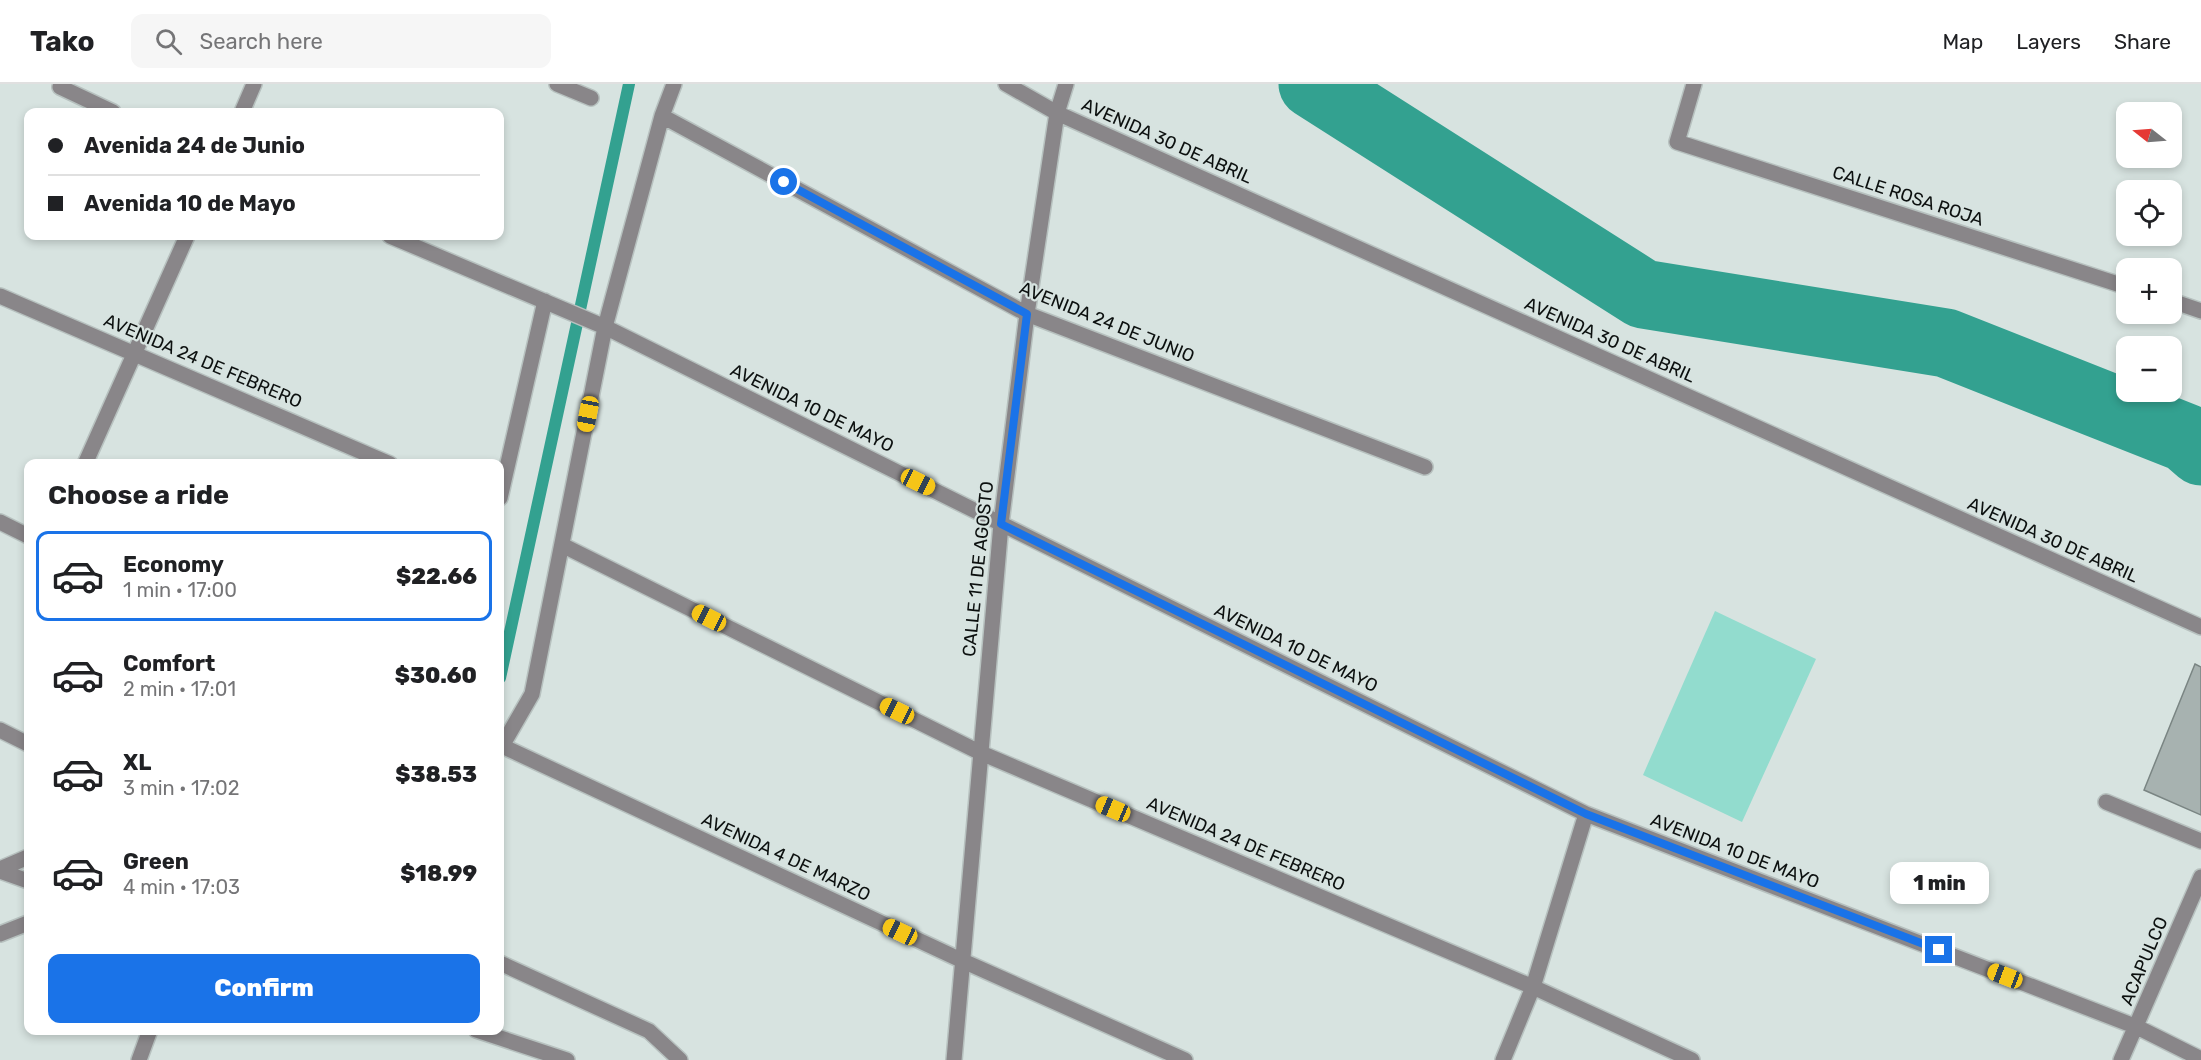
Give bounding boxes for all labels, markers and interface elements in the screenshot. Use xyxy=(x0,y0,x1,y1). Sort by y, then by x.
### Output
search box xyxy=(131,14,551,68)
text: Tako xyxy=(30,25,95,58)
icon: search xyxy=(152,25,185,58)
text: Search here xyxy=(200,28,323,55)
text: Map xyxy=(1942,29,1983,54)
text: Layers xyxy=(2016,29,2081,54)
text: Share xyxy=(2114,29,2171,54)
street label: AVENIDA 30 DE ABRIL xyxy=(1078,93,1256,189)
north arrow xyxy=(2116,102,2182,168)
map controls xyxy=(2116,102,2182,402)
text: Avenida 24 de Junio xyxy=(84,132,305,159)
street label: CALLE ROSA ROJA xyxy=(1830,161,1986,231)
route start xyxy=(770,168,797,195)
button: locate xyxy=(2116,180,2182,246)
text: Avenida 10 de Mayo xyxy=(84,190,296,217)
button: + xyxy=(2116,258,2182,324)
street label: AVENIDA 24 DE JUNIO xyxy=(1016,277,1198,367)
street label: AVENIDA 30 DE ABRIL xyxy=(1521,292,1699,388)
street label: AVENIDA 24 DE FEBRERO xyxy=(101,309,305,413)
button: − xyxy=(2116,336,2182,402)
street label: AVENIDA 10 DE MAYO xyxy=(727,359,897,457)
car xyxy=(576,395,600,433)
car xyxy=(898,466,938,498)
text: Choose a ride xyxy=(48,479,229,511)
street label: CALLE 11 DE AGOSTO xyxy=(958,480,998,658)
street label: AVENIDA 30 DE ABRIL xyxy=(1964,492,2142,588)
icon: car xyxy=(51,549,105,603)
text: Economy xyxy=(123,551,224,578)
text: $22.66 xyxy=(396,563,477,590)
text: 1 min · 17:00 xyxy=(123,578,237,602)
street label: AVENIDA 10 DE MAYO xyxy=(1211,599,1381,697)
car xyxy=(689,602,729,634)
icon: car xyxy=(51,648,105,702)
text: Comfort xyxy=(123,650,215,677)
text: $30.60 xyxy=(395,662,477,689)
text: 2 min · 17:01 xyxy=(123,677,236,701)
car xyxy=(877,695,917,727)
icon: car xyxy=(51,747,105,801)
text: XL xyxy=(123,749,151,776)
text: $38.53 xyxy=(395,761,477,788)
text: 3 min · 17:02 xyxy=(123,776,239,800)
street label: AVENIDA 24 DE FEBRERO xyxy=(1144,792,1348,896)
car xyxy=(1093,794,1133,824)
street label: AVENIDA 4 DE MARZO xyxy=(698,808,874,906)
street label: AVENIDA 10 DE MAYO xyxy=(1647,809,1823,893)
icon: car xyxy=(51,846,105,900)
text: Green xyxy=(123,848,189,875)
text: $18.99 xyxy=(400,860,477,887)
callout: 1 min xyxy=(1890,863,1988,905)
text: 1 min xyxy=(1913,871,1966,895)
text: 4 min · 17:03 xyxy=(123,875,240,899)
street label: ACAPULCO xyxy=(2115,913,2173,1009)
car xyxy=(880,916,920,948)
route end xyxy=(1925,936,1952,963)
button: Confirm xyxy=(48,954,480,1023)
car xyxy=(1985,961,2025,991)

